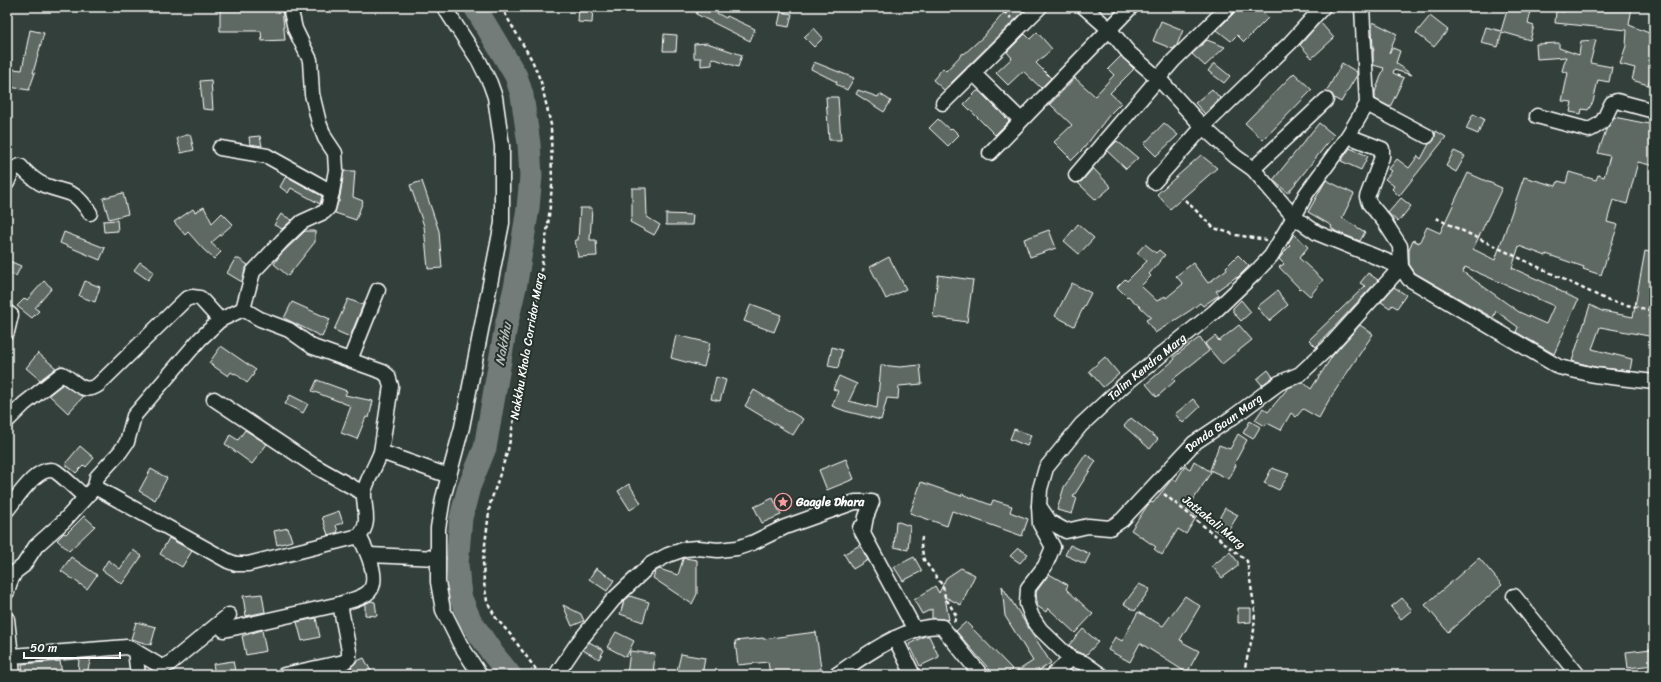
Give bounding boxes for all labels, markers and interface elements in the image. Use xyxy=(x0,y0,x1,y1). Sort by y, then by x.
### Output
street label: Nakkhu Khola Corridor Marg xyxy=(503,271,551,421)
water label: Nakhhu xyxy=(488,319,518,367)
street label: Talim Kendra Marg xyxy=(1102,327,1191,406)
street label: Danda Gaun Marg xyxy=(1179,388,1267,458)
street label: Jattakali Marg xyxy=(1177,489,1251,555)
place label: Gaagle Dhara xyxy=(795,491,865,513)
place icon: Gaagle Dhara xyxy=(773,492,793,512)
scale bar xyxy=(24,634,120,660)
text: 50 m xyxy=(30,637,57,659)

